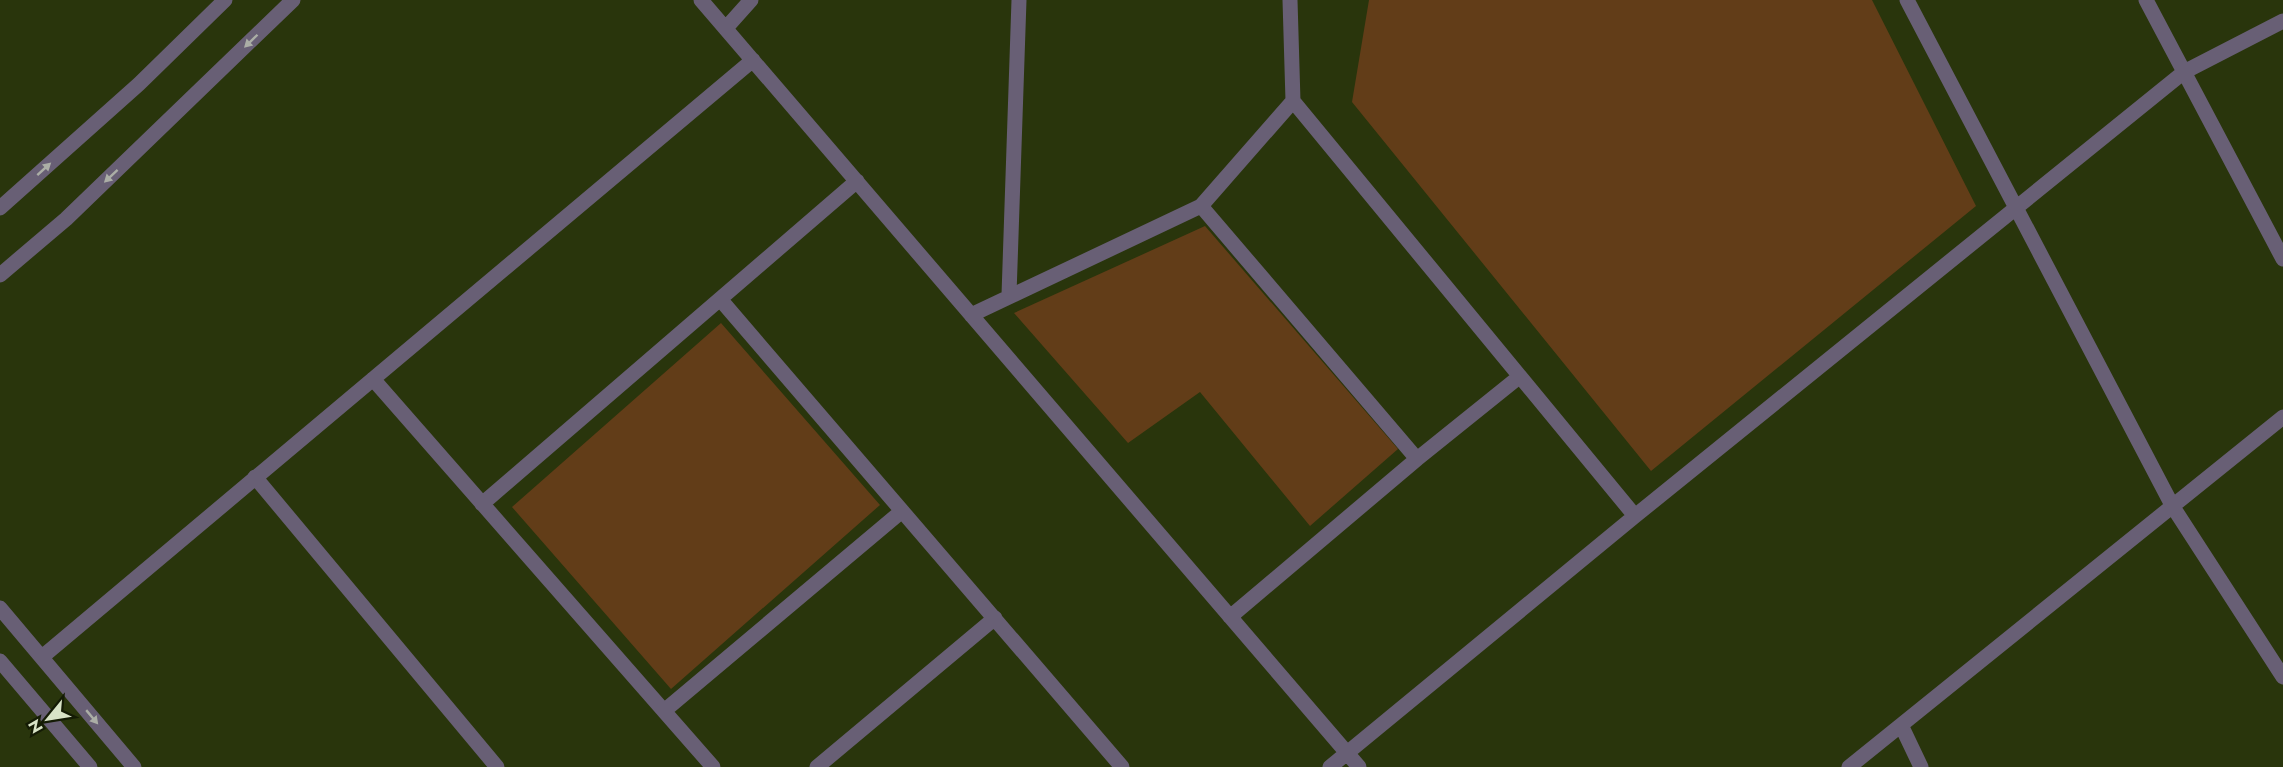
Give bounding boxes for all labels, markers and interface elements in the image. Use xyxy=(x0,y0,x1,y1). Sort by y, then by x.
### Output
one-way arrow xyxy=(244,34,259,48)
one-way arrow xyxy=(36,163,51,176)
one-way arrow xyxy=(104,169,118,183)
north arrow xyxy=(18,689,78,749)
one-way arrow xyxy=(85,709,98,724)
text: N xyxy=(22,715,49,738)

